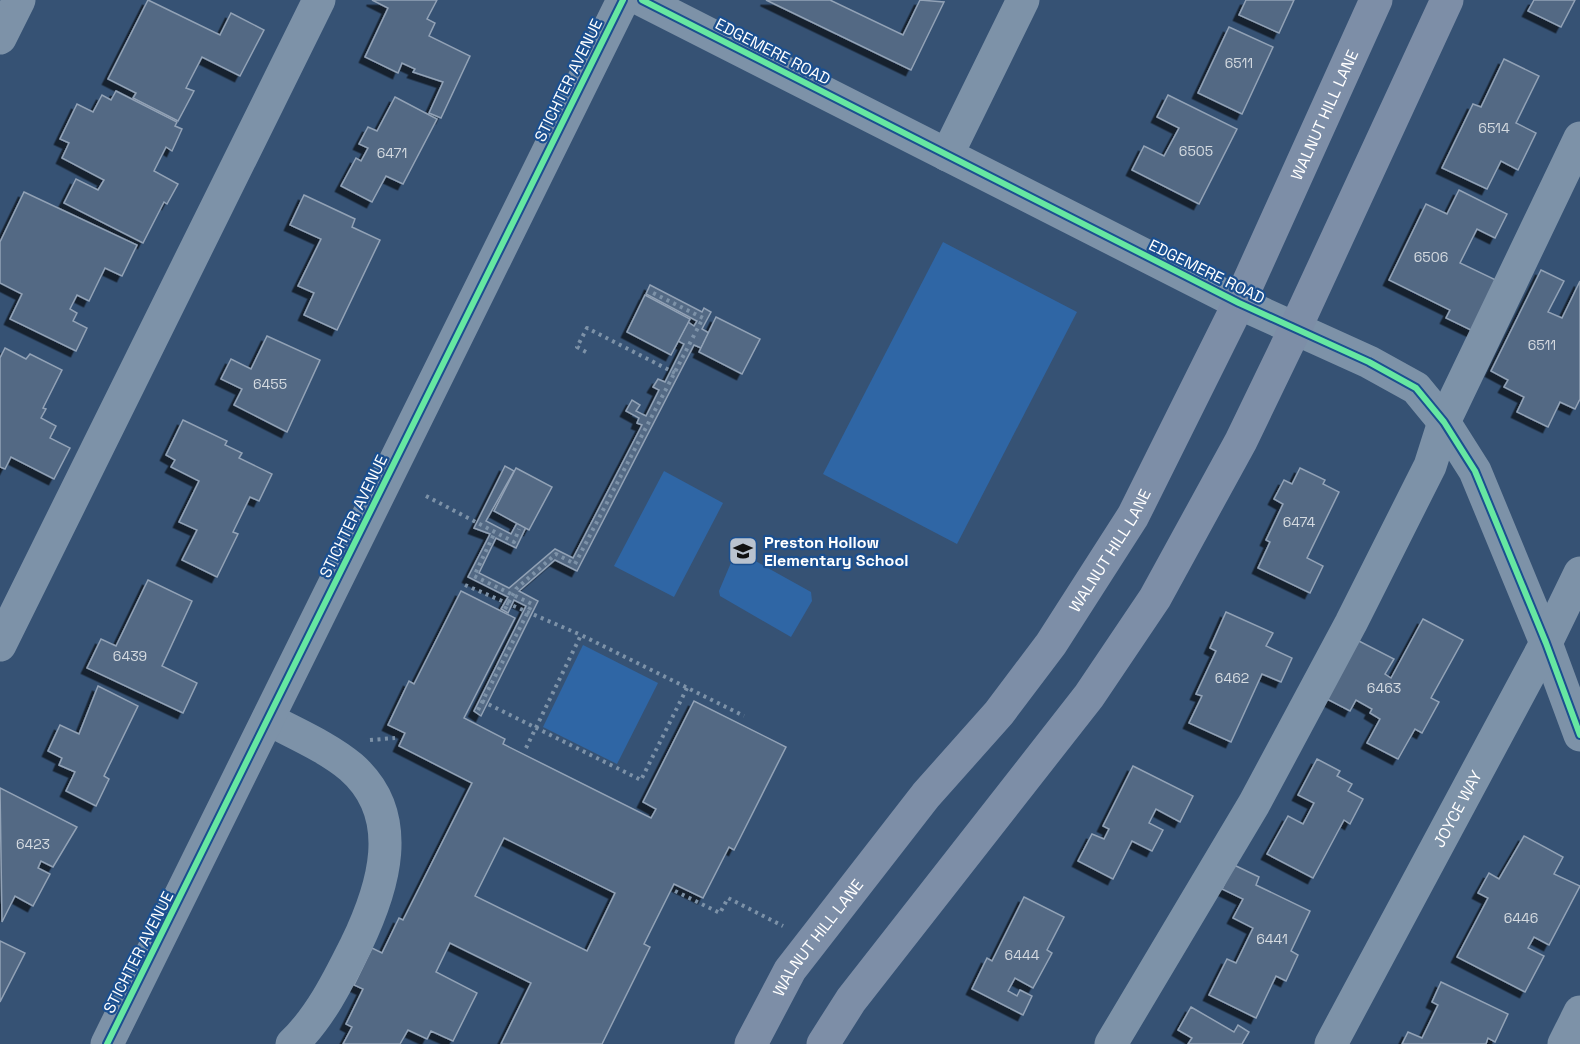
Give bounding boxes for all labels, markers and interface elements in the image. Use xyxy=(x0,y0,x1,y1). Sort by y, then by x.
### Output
street label: EDGEMERE ROAD xyxy=(712,13,834,90)
street label: STICHTER AVENUE xyxy=(530,15,607,145)
street label: WALNUT HILL LANE xyxy=(1286,46,1363,183)
house number: 6511 xyxy=(1225,54,1253,72)
house number: 6514 xyxy=(1478,119,1510,137)
house number: 6505 xyxy=(1179,142,1213,160)
house number: 6471 xyxy=(377,144,407,162)
street label: EDGEMERE ROAD xyxy=(1145,234,1268,309)
house number: 6506 xyxy=(1414,248,1448,266)
house number: 6511 xyxy=(1528,336,1556,354)
house number: 6455 xyxy=(253,375,287,393)
street label: STICHTER AVENUE xyxy=(315,451,392,581)
street label: WALNUT HILL LANE xyxy=(1064,486,1156,616)
house number: 6474 xyxy=(1283,513,1316,531)
place label: Preston Hollow Elementary School xyxy=(764,532,908,571)
school or university icon: Preston Hollow Elementary School xyxy=(727,535,759,567)
house number: 6439 xyxy=(113,647,147,665)
house number: 6462 xyxy=(1215,669,1249,687)
house number: 6463 xyxy=(1367,679,1401,697)
street label: JOYCE WAY xyxy=(1428,767,1487,851)
house number: 6423 xyxy=(16,835,50,853)
street label: WALNUT HILL LANE xyxy=(768,875,868,1000)
street label: STICHTER AVENUE xyxy=(99,888,178,1017)
house number: 6446 xyxy=(1504,909,1538,927)
house number: 6441 xyxy=(1256,930,1288,948)
house number: 6444 xyxy=(1005,946,1040,964)

